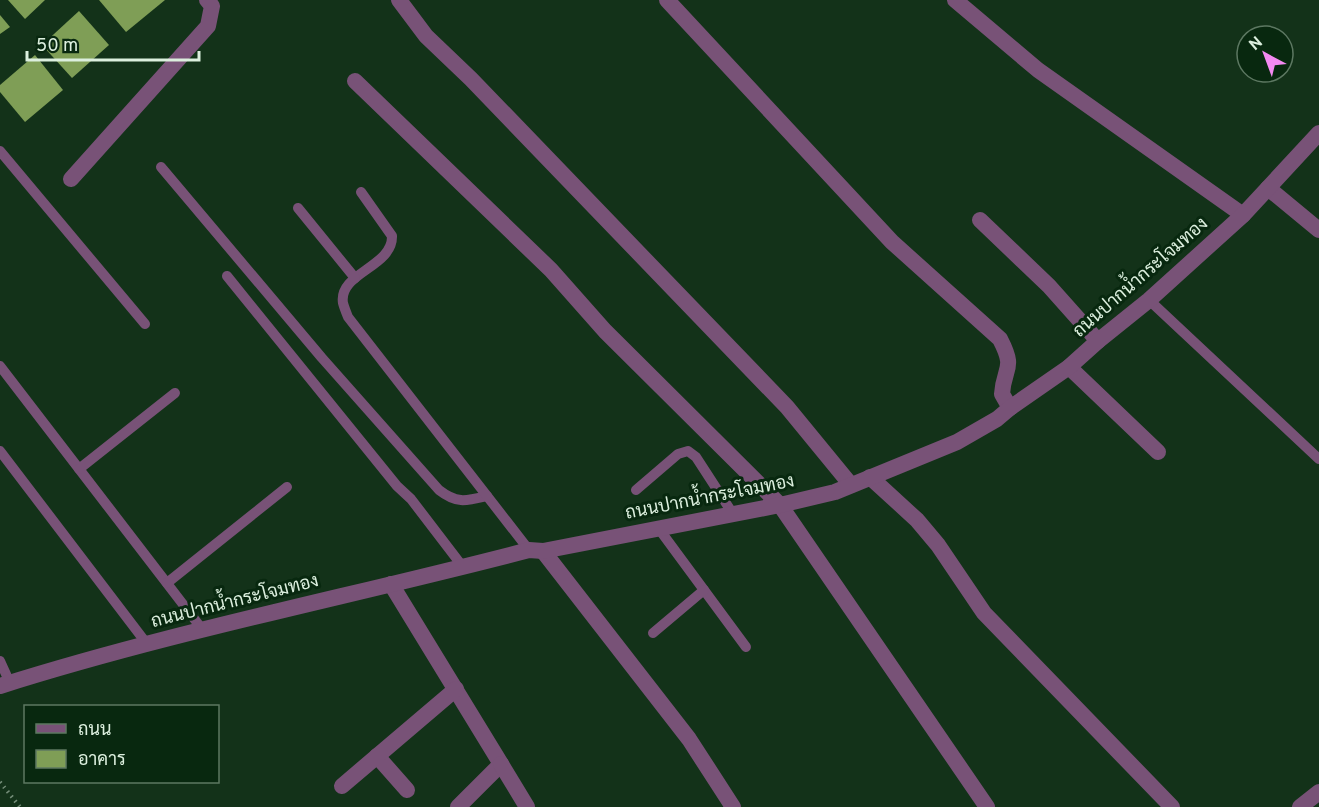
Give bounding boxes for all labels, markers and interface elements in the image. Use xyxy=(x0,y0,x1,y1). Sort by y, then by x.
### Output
scale bar xyxy=(27,24,200,62)
north arrow xyxy=(1235,24,1295,84)
text: N xyxy=(1246,33,1267,56)
text: 50 m xyxy=(36,35,78,58)
street label: ถนนปากน้ำกระโจมทอง xyxy=(1065,208,1213,343)
street label: ถนนปากน้ำกระโจมทอง xyxy=(622,464,796,526)
street label: ถนนปากน้ำกระโจมทอง xyxy=(148,564,321,634)
legend xyxy=(24,705,219,783)
text: ถนน xyxy=(78,719,111,742)
text: อาคาร xyxy=(78,749,126,772)

